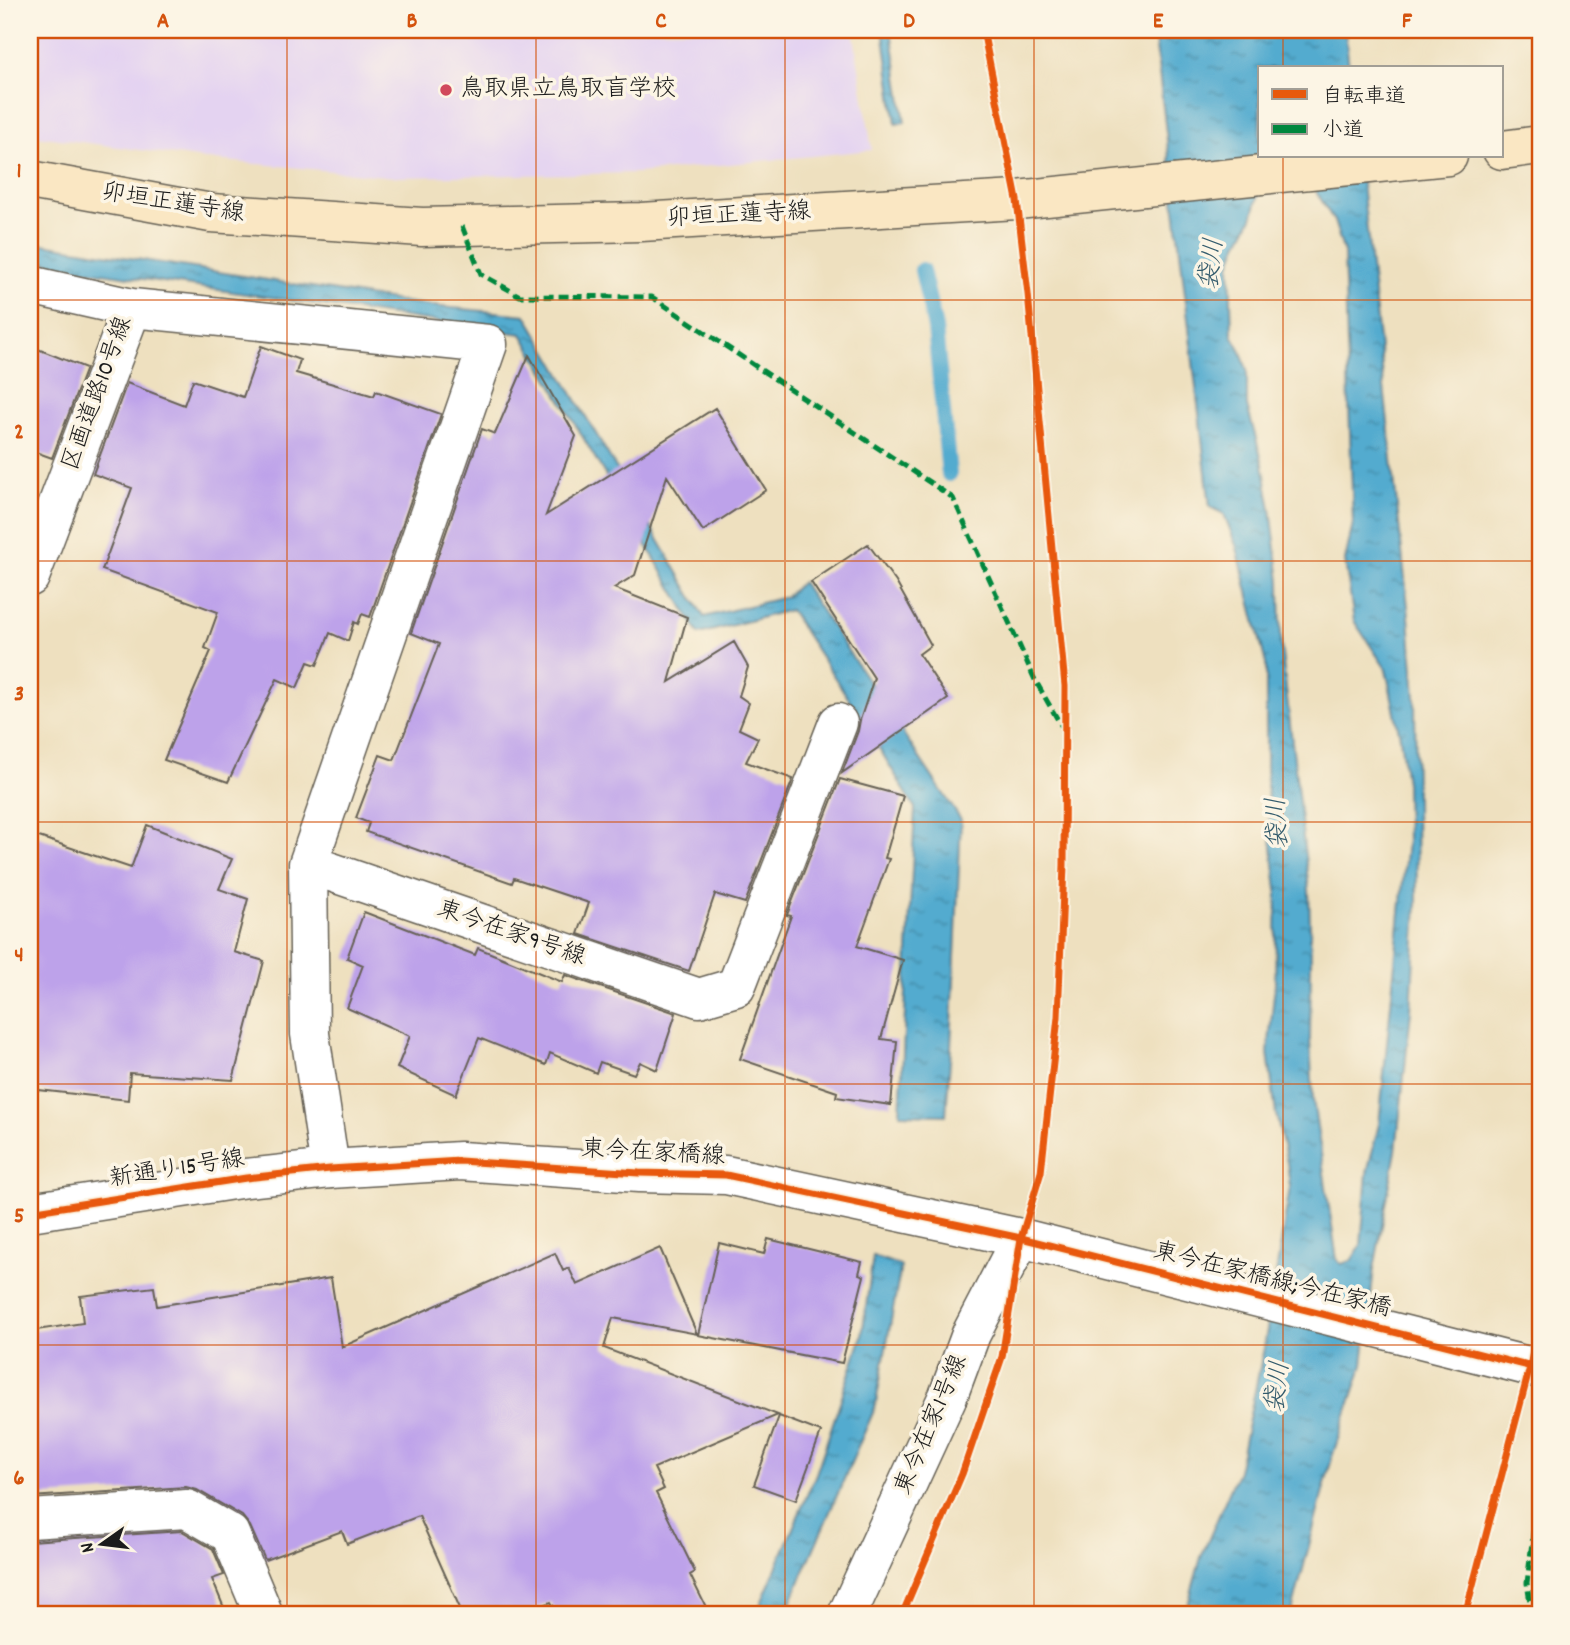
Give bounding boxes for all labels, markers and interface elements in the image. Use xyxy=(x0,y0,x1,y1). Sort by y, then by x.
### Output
text: A xyxy=(157,6,169,39)
text: B xyxy=(407,6,418,39)
text: C xyxy=(655,6,667,39)
text: D xyxy=(903,6,915,39)
text: E xyxy=(1153,6,1164,39)
text: F xyxy=(1402,6,1413,39)
legend xyxy=(1258,66,1504,158)
place label: 鳥取県立鳥取盲学校 xyxy=(460,73,676,107)
marker: 鳥取県立鳥取盲学校 xyxy=(438,82,454,98)
text: 自転車道 xyxy=(1322,83,1406,113)
text: 小道 xyxy=(1322,117,1364,147)
text: 1 xyxy=(16,156,22,189)
street label: 卯垣正蓮寺線 xyxy=(99,176,247,232)
street label: 卯垣正蓮寺線 xyxy=(666,195,812,237)
water label: 袋川 xyxy=(1191,236,1235,292)
street label: 区画道路10号線 xyxy=(54,312,142,476)
text: 2 xyxy=(14,417,24,450)
text: 3 xyxy=(14,679,24,712)
water label: 袋川 xyxy=(1259,796,1299,850)
street label: 東今在家9号線 xyxy=(432,893,590,975)
text: 4 xyxy=(14,940,24,973)
street label: 東今在家橋線 xyxy=(580,1133,726,1175)
street label: 新通り15号線 xyxy=(107,1143,247,1197)
text: 5 xyxy=(14,1201,24,1234)
street label: 東今在家橋線;今在家橋 xyxy=(1150,1235,1394,1327)
street label: 東今在家1号線 xyxy=(887,1350,977,1500)
water label: 袋川 xyxy=(1257,1359,1301,1415)
text: 6 xyxy=(13,1463,25,1496)
north arrow xyxy=(66,1508,136,1578)
text: N xyxy=(75,1539,103,1555)

